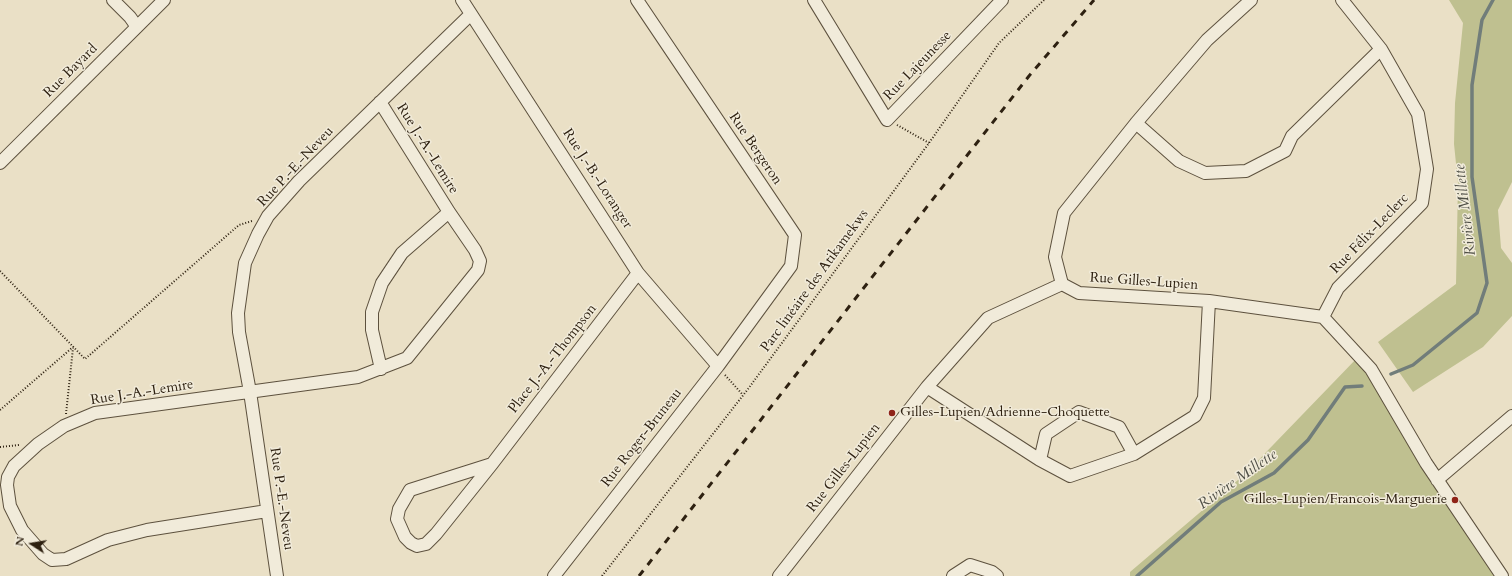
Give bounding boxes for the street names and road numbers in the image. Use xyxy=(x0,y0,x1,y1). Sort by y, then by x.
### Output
street label: Rue Lajeunesse xyxy=(881,28,955,104)
street label: Rue Bayard xyxy=(41,41,101,101)
street label: Rue J.-A.-Lemire xyxy=(392,101,462,197)
street label: Rue Bergeron xyxy=(725,110,785,188)
street label: Rue P.-E.-Neveu xyxy=(255,123,337,211)
street label: Rue J.-B.-Loranger xyxy=(558,126,636,232)
street label: Rue Félix-Leclerc xyxy=(1327,190,1413,278)
street label: Parc linéaire des Atikamekws xyxy=(758,206,872,356)
street label: Rue Gilles-Lupien xyxy=(1089,270,1199,294)
street label: Place J.-A.-Thompson xyxy=(505,301,601,417)
street label: Rue J.-A.-Lemire xyxy=(89,377,195,409)
street label: Rue Roger-Bruneau xyxy=(598,385,686,491)
street label: Rue Gilles-Lupien xyxy=(804,420,884,516)
street label: Rue P.-E.-Neveu xyxy=(265,447,297,551)

